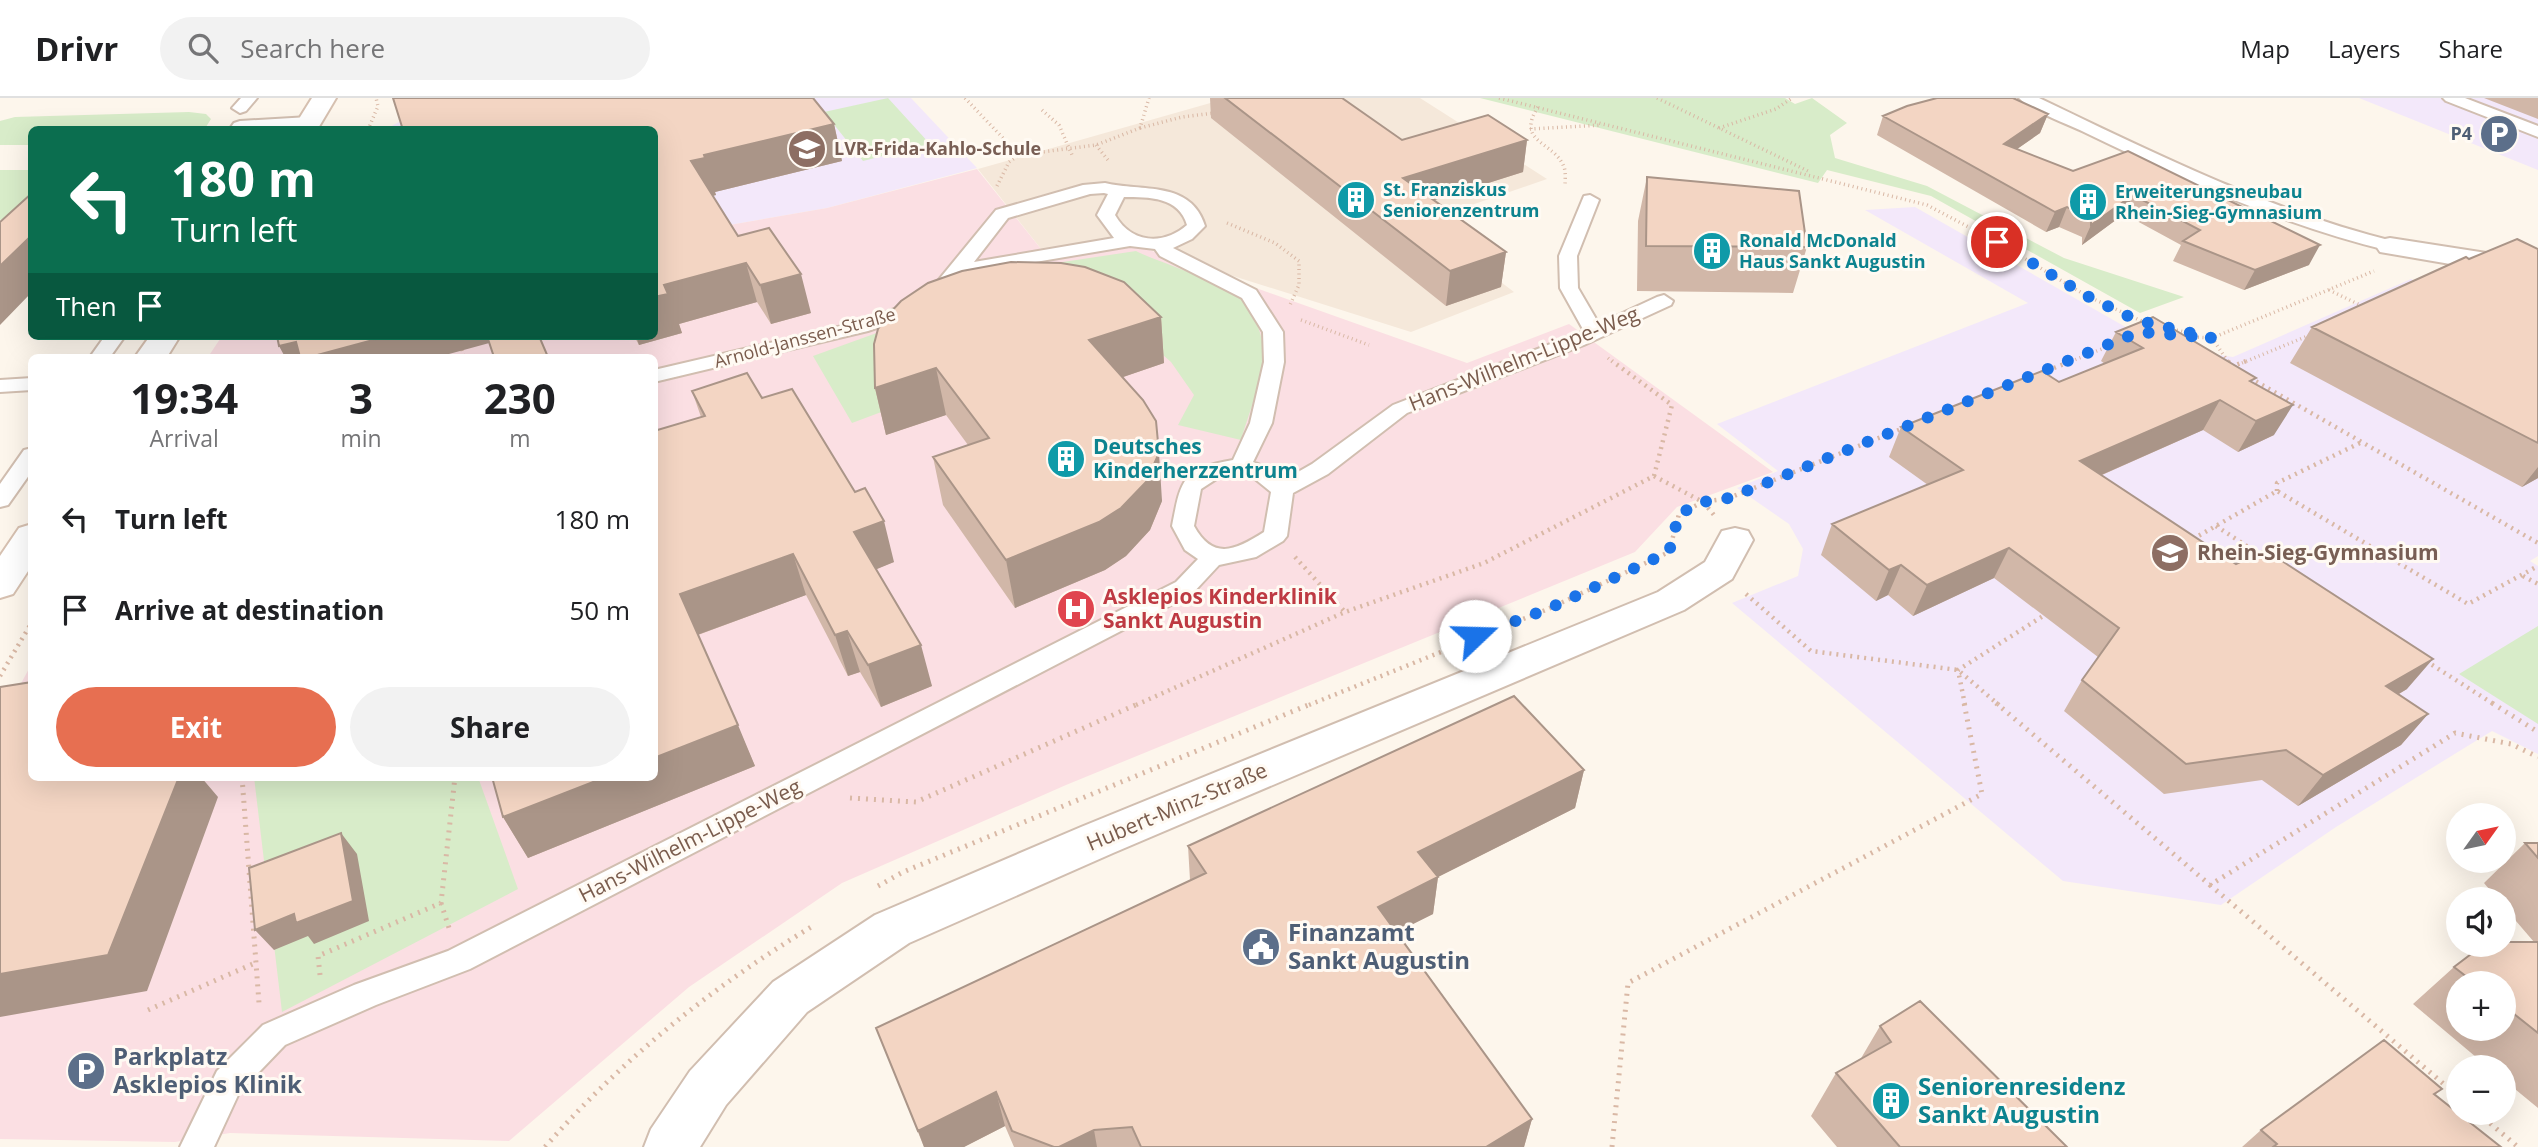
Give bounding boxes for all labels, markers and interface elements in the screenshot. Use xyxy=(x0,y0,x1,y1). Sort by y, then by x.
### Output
search box xyxy=(160,17,650,80)
text: Drivr xyxy=(35,26,118,71)
icon: search xyxy=(184,29,222,67)
text: Search here xyxy=(240,30,385,66)
text: Map xyxy=(2240,32,2290,65)
text: Layers xyxy=(2328,32,2401,65)
text: Share xyxy=(2439,32,2503,65)
parking icon: P4 xyxy=(2478,113,2520,155)
place label: P4 xyxy=(2450,121,2472,145)
school or university icon: LVR-Frida-Kahlo-Schule xyxy=(786,128,828,170)
place label: LVR-Frida-Kahlo-Schule xyxy=(834,136,1041,160)
text: 180 m xyxy=(171,145,316,211)
icon: left xyxy=(56,154,147,245)
place label: St. Franziskus Seniorenzentrum xyxy=(1383,177,1539,222)
building icon: St. Franziskus Seniorenzentrum xyxy=(1335,179,1377,221)
place label: Erweiterungsneubau Rhein-Sieg-Gymnasium xyxy=(2115,179,2322,224)
building icon: Erweiterungsneubau Rhein-Sieg-Gymnasium xyxy=(2067,181,2109,223)
text: Turn left xyxy=(171,208,297,251)
pin xyxy=(1967,212,2027,272)
icon: arrive xyxy=(1978,223,2016,261)
place label: Ronald McDonald Haus Sankt Augustin xyxy=(1739,228,1926,273)
building icon: Ronald McDonald Haus Sankt Augustin xyxy=(1691,230,1733,272)
icon: arrive xyxy=(131,287,169,325)
text: Then xyxy=(56,288,117,324)
street label: Hans-Wilhelm-Lippe-Weg xyxy=(1404,299,1643,417)
street label: Arnold-Janssen-Straße xyxy=(711,301,898,373)
text: 19:34 xyxy=(130,369,238,426)
text: 3 xyxy=(349,369,373,426)
text: 230 xyxy=(484,369,556,426)
text: Arrival xyxy=(150,422,219,454)
text: min xyxy=(340,422,382,454)
text: m xyxy=(509,422,530,454)
place label: Deutsches Kinderherzzentrum xyxy=(1093,432,1298,484)
building icon: Deutsches Kinderherzzentrum xyxy=(1045,438,1087,480)
icon: left xyxy=(56,500,94,538)
text: Turn left xyxy=(115,501,227,537)
text: 180 m xyxy=(555,501,630,537)
school or university icon: Rhein-Sieg-Gymnasium xyxy=(2149,532,2191,574)
place label: Rhein-Sieg-Gymnasium xyxy=(2197,538,2439,566)
place label: Asklepios Kinderklinik Sankt Augustin xyxy=(1103,582,1338,634)
hospital icon: Asklepios Kinderklinik Sankt Augustin xyxy=(1055,588,1097,630)
icon: arrive xyxy=(56,591,94,629)
text: Arrive at destination xyxy=(115,592,384,628)
text: 50 m xyxy=(569,592,630,628)
position arrow xyxy=(1438,599,1512,673)
button: Exit xyxy=(56,687,336,767)
button: Share xyxy=(350,687,630,767)
street label: Hubert-Minz-Straße xyxy=(1082,755,1271,857)
street label: Hans-Wilhelm-Lippe-Weg xyxy=(574,772,806,908)
north arrow xyxy=(2446,803,2516,873)
map controls xyxy=(2446,803,2516,1125)
button: sound xyxy=(2446,887,2516,957)
place label: Finanzamt Sankt Augustin xyxy=(1288,915,1470,976)
public building icon: Finanzamt Sankt Augustin xyxy=(1240,926,1282,968)
button: + xyxy=(2446,971,2516,1041)
place label: Parkplatz Asklepios Klinik xyxy=(113,1039,302,1100)
parking icon: Parkplatz Asklepios Klinik xyxy=(65,1050,107,1092)
button: − xyxy=(2446,1055,2516,1125)
place label: Seniorenresidenz Sankt Augustin xyxy=(1918,1069,2125,1130)
building icon: Seniorenresidenz Sankt Augustin xyxy=(1870,1080,1912,1122)

